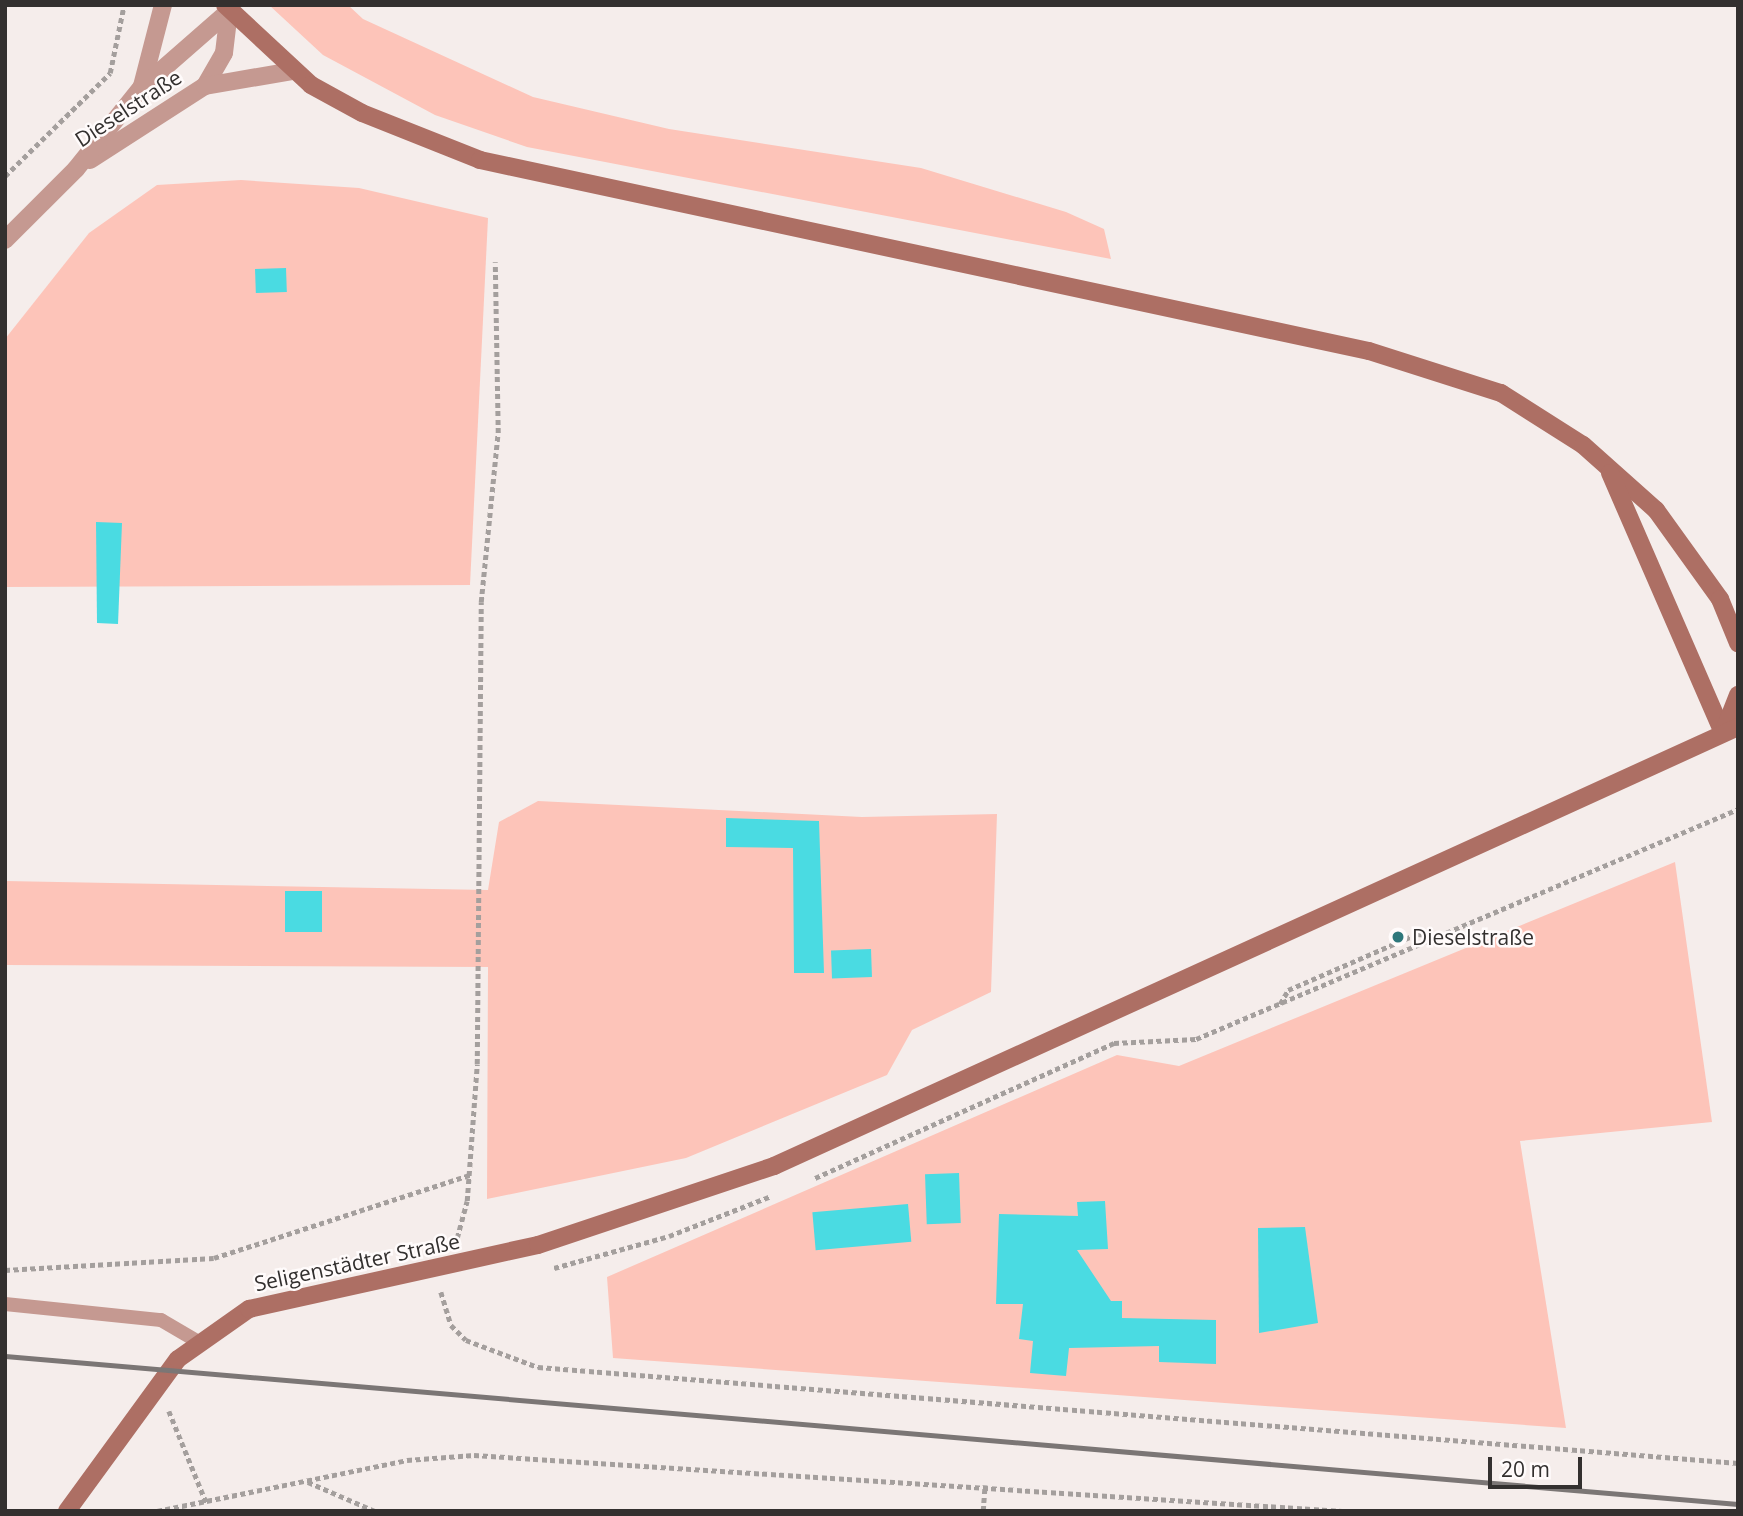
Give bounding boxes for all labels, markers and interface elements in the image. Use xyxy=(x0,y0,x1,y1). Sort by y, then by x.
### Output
street label: Dieselstraße xyxy=(70,64,186,152)
place label: Dieselstraße xyxy=(1412,924,1534,950)
marker: Dieselstraße xyxy=(1390,929,1406,945)
street label: Seligenstädter Straße xyxy=(252,1228,462,1296)
scale bar xyxy=(1491,1442,1586,1486)
text: 20 m xyxy=(1501,1455,1550,1483)

